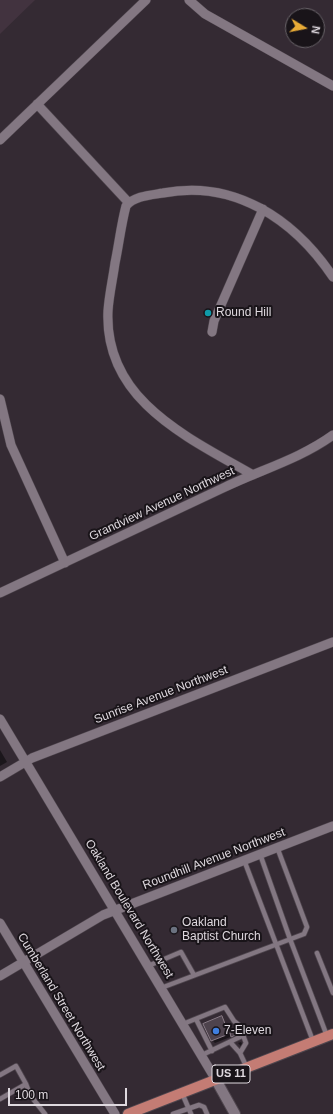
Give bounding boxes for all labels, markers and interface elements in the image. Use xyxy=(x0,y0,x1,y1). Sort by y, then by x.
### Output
north arrow xyxy=(285,8,325,48)
text: N xyxy=(309,25,322,35)
place label: Round Hill xyxy=(216,306,271,320)
marker: Round Hill xyxy=(203,308,213,318)
street label: Grandview Avenue Northwest xyxy=(87,464,237,544)
street label: Sunrise Avenue Northwest xyxy=(92,663,230,727)
street label: Roundhill Avenue Northwest xyxy=(141,825,287,893)
street label: Oakland Boulevard Northwest xyxy=(82,837,176,981)
place label: Oakland Baptist Church xyxy=(182,916,261,944)
marker: Oakland Baptist Church xyxy=(169,925,179,935)
street label: Cumberland Street Northwest xyxy=(14,931,108,1073)
place label: 7-Eleven xyxy=(224,1024,271,1038)
marker: 7-Eleven xyxy=(211,1026,221,1036)
road number: US 11 xyxy=(212,1065,250,1083)
scale bar xyxy=(10,1080,129,1106)
text: 100 m xyxy=(15,1088,48,1102)

